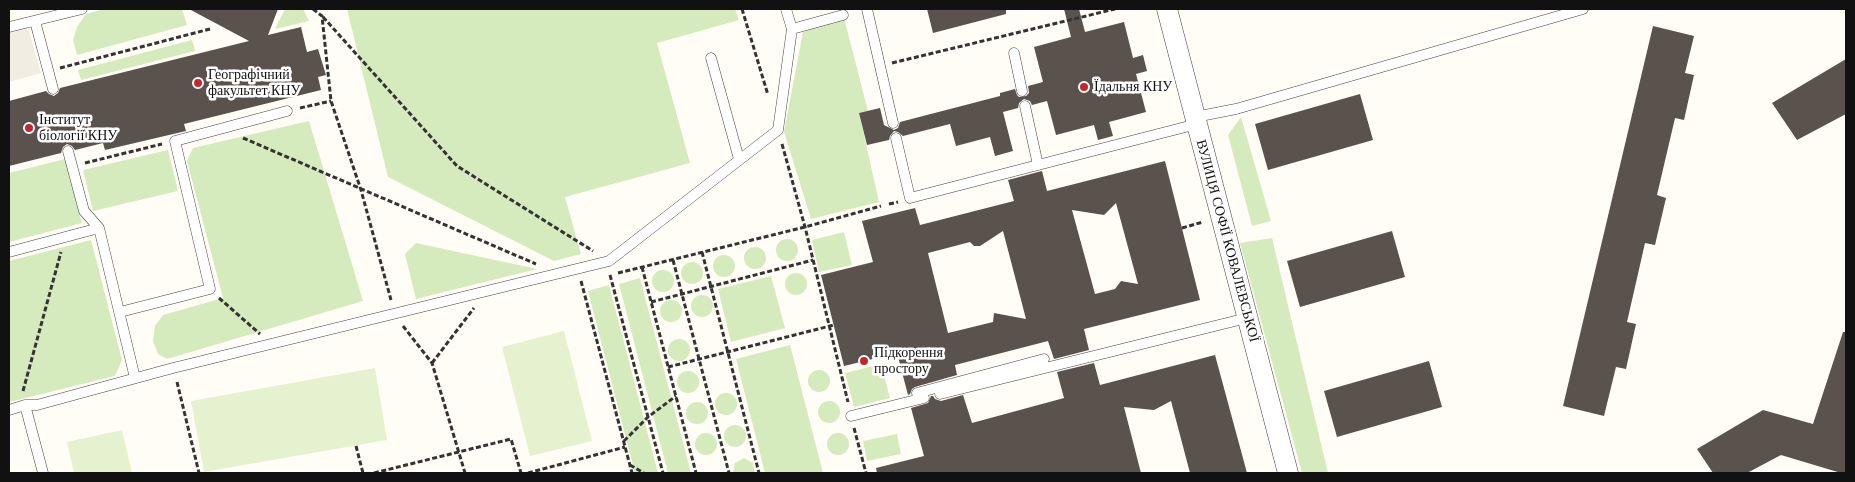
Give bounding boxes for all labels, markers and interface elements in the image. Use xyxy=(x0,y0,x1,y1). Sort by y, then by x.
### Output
place label: Географічний факультет КНУ xyxy=(208,67,300,100)
marker: Географічний факультет КНУ xyxy=(192,77,204,89)
place label: Їдальня КНУ xyxy=(1094,79,1172,95)
marker: Їдальня КНУ xyxy=(1078,81,1090,93)
place label: Інститут біології КНУ xyxy=(39,112,117,144)
marker: Інститут біології КНУ xyxy=(23,122,35,134)
street label: ВУЛИЦЯ СОФІЇ КОВАЛЕВСЬКОЇ xyxy=(1192,138,1262,344)
place label: Підкорення простору xyxy=(874,345,943,378)
marker: Підкорення простору xyxy=(858,355,870,367)

